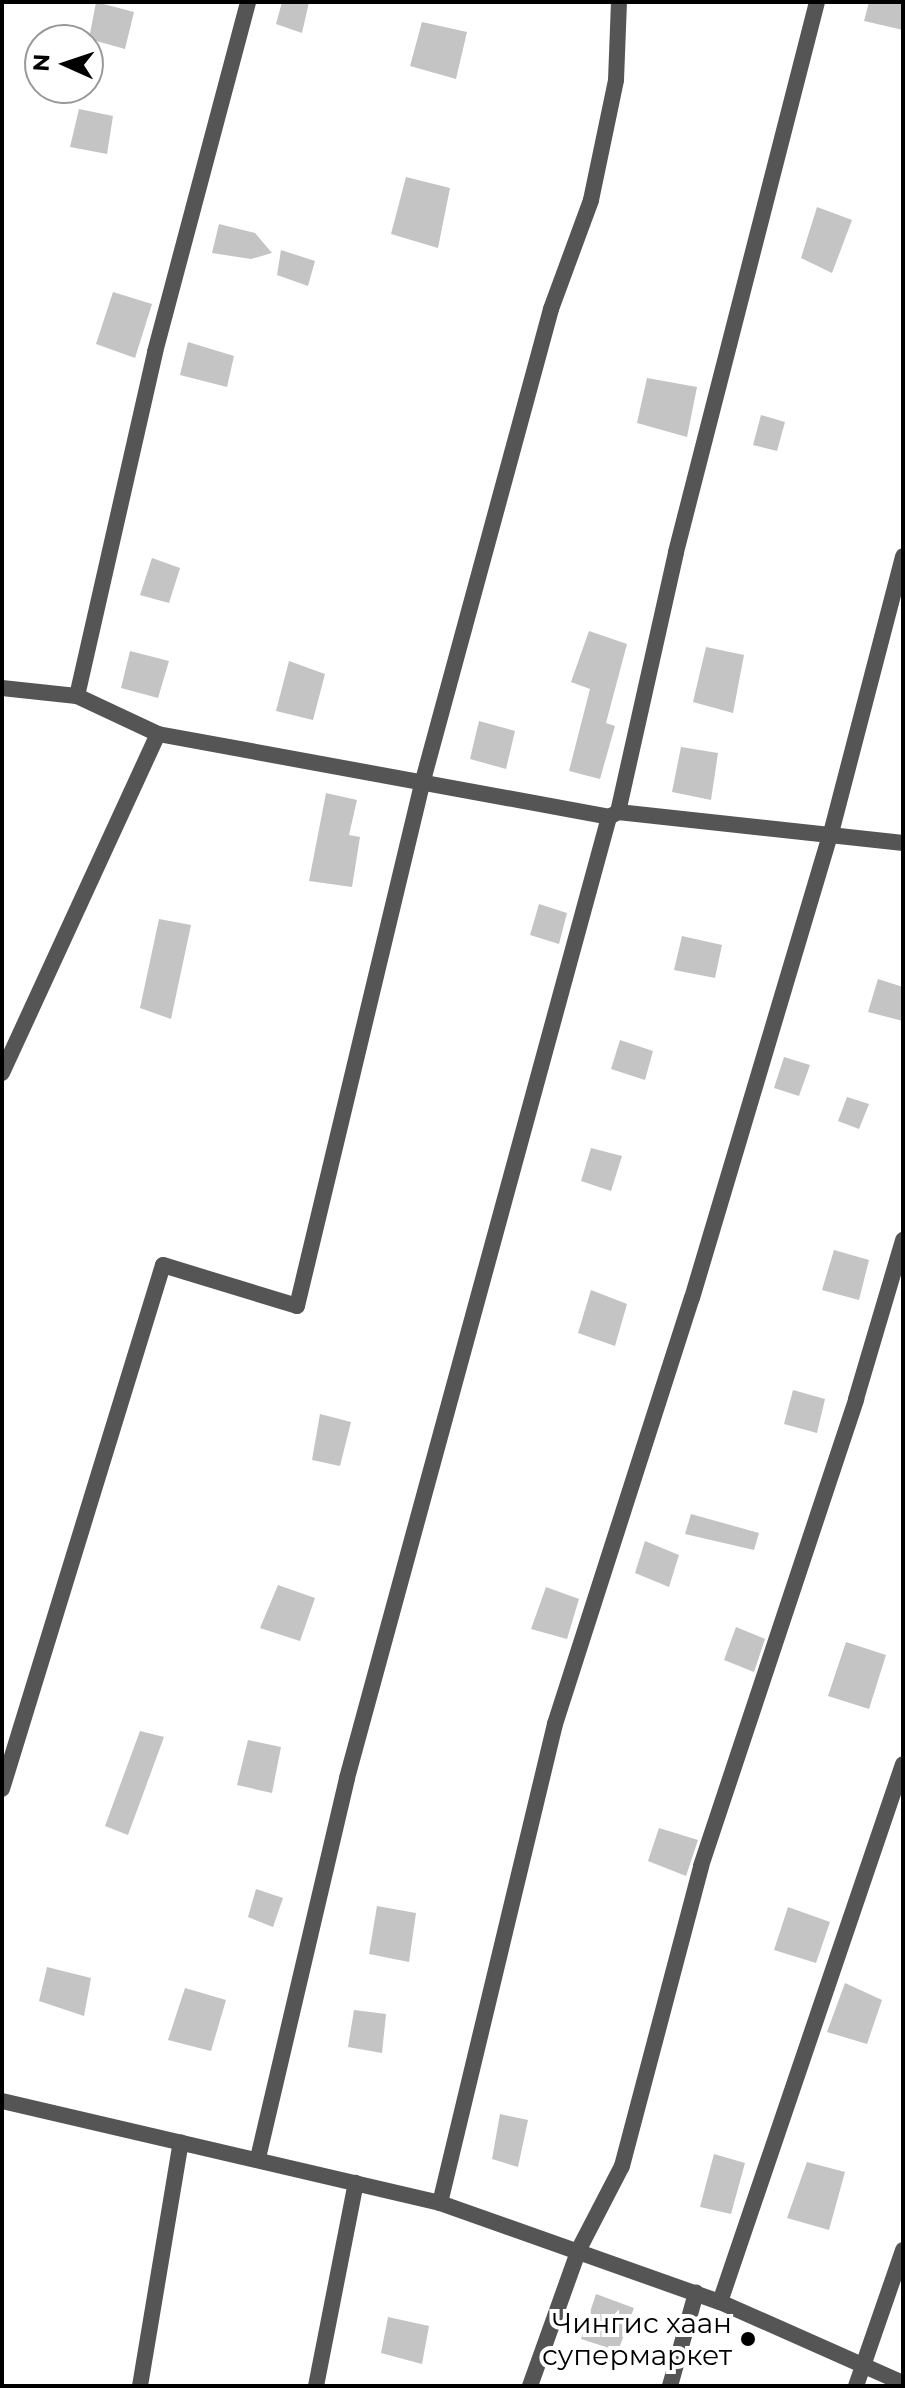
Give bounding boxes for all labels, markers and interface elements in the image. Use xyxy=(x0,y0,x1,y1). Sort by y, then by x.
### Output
north arrow xyxy=(24,24,104,104)
text: N xyxy=(28,53,55,72)
place label: Чингис хаан супермаркет xyxy=(542,2306,732,2372)
marker: Чингис хаан супермаркет xyxy=(739,2330,757,2348)

